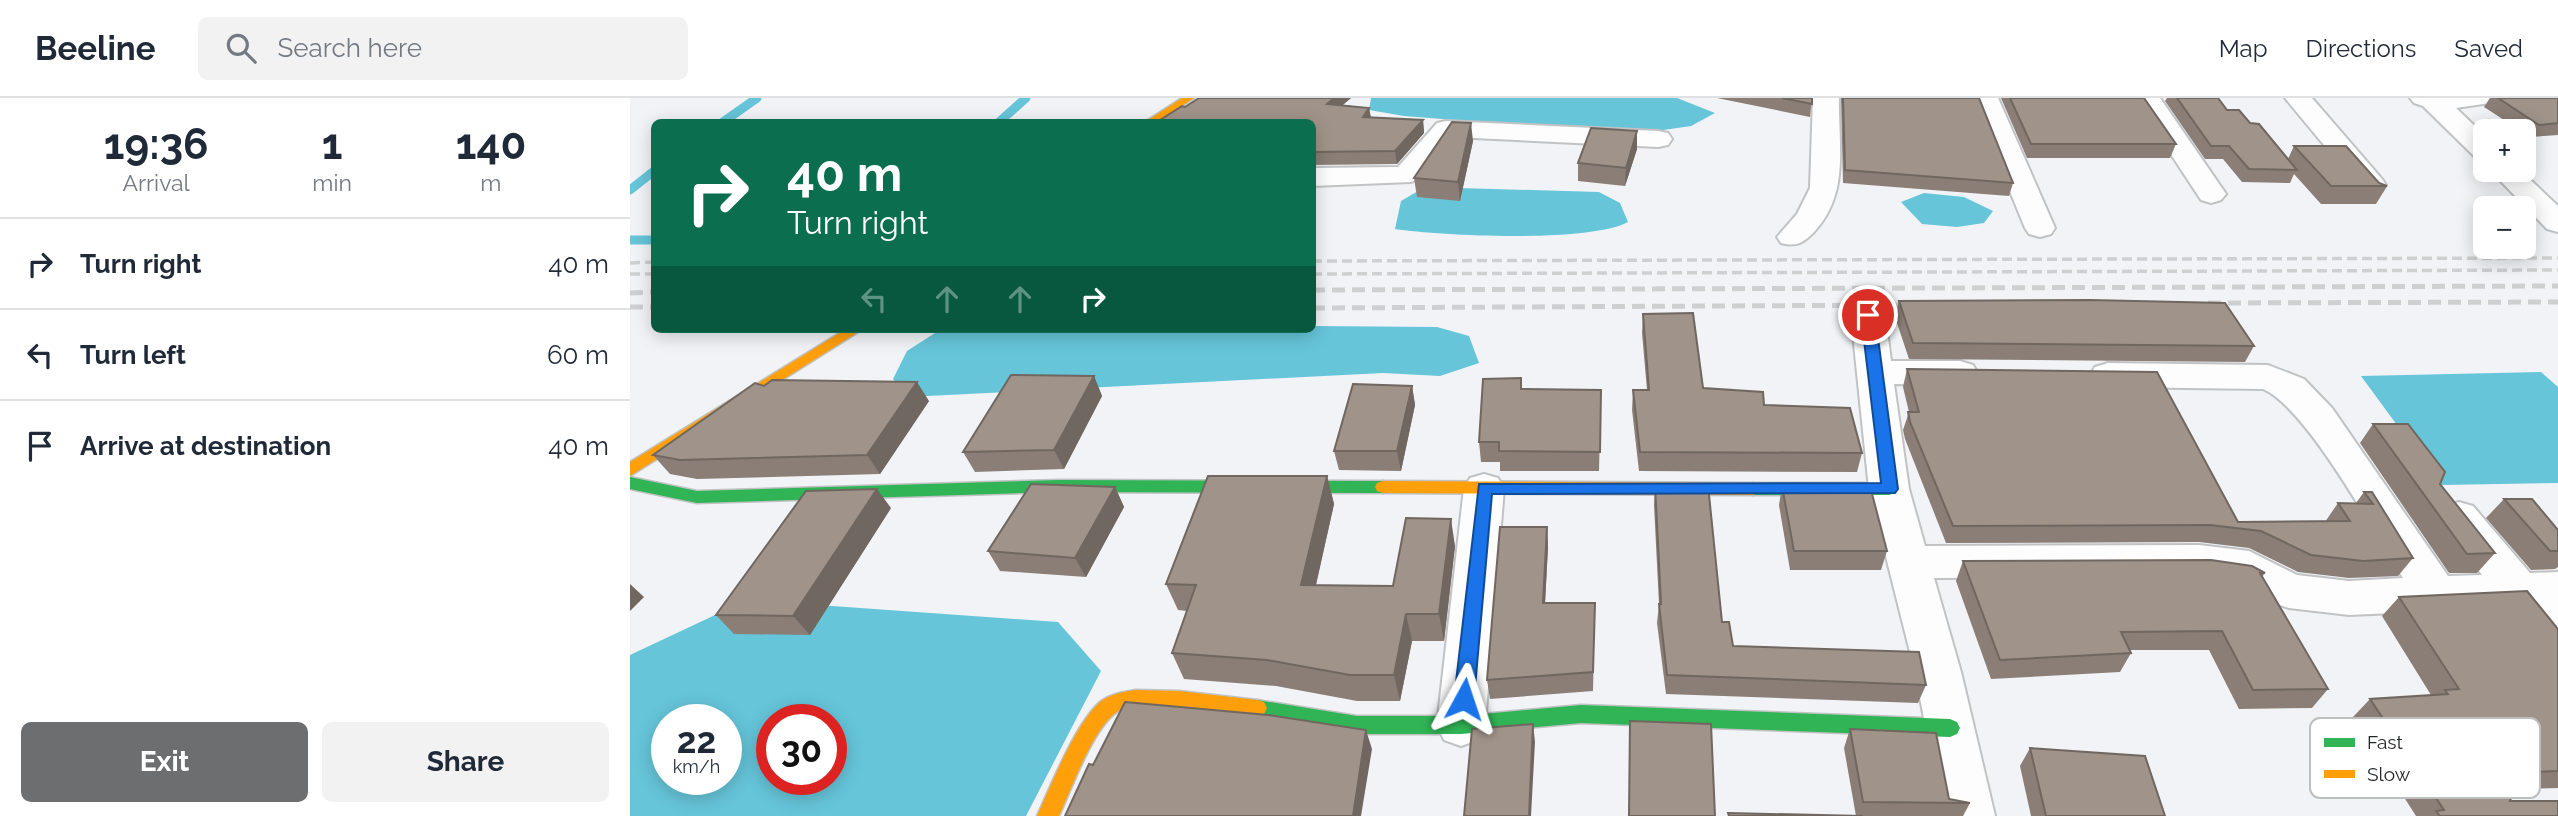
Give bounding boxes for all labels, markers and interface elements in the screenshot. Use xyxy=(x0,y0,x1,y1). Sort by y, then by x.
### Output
search box xyxy=(198,17,688,80)
text: Beeline xyxy=(35,29,156,68)
icon: search xyxy=(222,29,260,67)
text: Search here xyxy=(278,33,422,63)
text: Map xyxy=(2219,34,2268,63)
text: Directions xyxy=(2306,34,2416,63)
text: Saved xyxy=(2454,34,2523,63)
map controls xyxy=(2473,119,2536,259)
button: + xyxy=(2473,119,2536,182)
text: 19:36 xyxy=(104,120,209,169)
text: 1 xyxy=(322,120,342,169)
text: 140 xyxy=(456,120,526,169)
text: 40 m xyxy=(787,145,902,202)
icon: right xyxy=(672,147,763,238)
text: Arrival xyxy=(122,169,190,196)
text: min xyxy=(312,169,352,196)
text: m xyxy=(480,169,501,196)
button: − xyxy=(2473,196,2536,259)
text: Turn right xyxy=(787,204,928,241)
icon: right xyxy=(21,245,59,283)
text: Turn right xyxy=(80,249,201,279)
text: 40 m xyxy=(548,249,609,279)
icon: left xyxy=(855,280,893,318)
icon: ahead xyxy=(928,280,966,318)
icon: ahead xyxy=(1001,280,1039,318)
icon: right xyxy=(1074,280,1112,318)
pin xyxy=(1838,285,1898,345)
icon: arrive xyxy=(1849,296,1887,334)
icon: left xyxy=(21,336,59,374)
text: Turn left xyxy=(80,340,186,370)
text: 60 m xyxy=(547,340,609,370)
icon: arrive xyxy=(21,427,59,465)
text: Arrive at destination xyxy=(80,431,331,461)
text: 40 m xyxy=(548,431,609,461)
position arrow xyxy=(1427,662,1501,736)
speed limit sign: 30 xyxy=(756,704,847,795)
legend xyxy=(2310,718,2540,798)
text: 22 xyxy=(677,720,716,761)
button: Exit xyxy=(21,722,308,802)
button: Share xyxy=(322,722,609,802)
text: Fast xyxy=(2367,731,2403,753)
text: km/h xyxy=(673,756,720,777)
text: Slow xyxy=(2367,763,2411,785)

